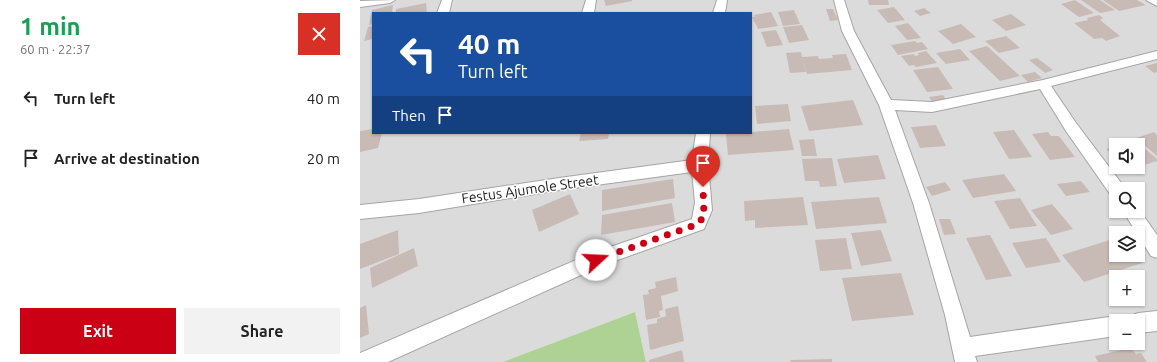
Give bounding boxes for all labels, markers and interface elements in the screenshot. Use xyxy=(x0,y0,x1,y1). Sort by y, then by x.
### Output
text: 1 min xyxy=(20,13,81,40)
button: close xyxy=(298,13,340,55)
icon: left xyxy=(392,28,444,80)
text: 40 m xyxy=(458,28,520,59)
text: 60 m · 22:37 xyxy=(20,42,91,56)
text: Turn left xyxy=(458,61,528,81)
icon: left xyxy=(20,87,42,109)
text: Turn left xyxy=(54,90,115,107)
text: 40 m xyxy=(307,90,340,107)
icon: arrive xyxy=(434,104,456,126)
text: Then xyxy=(392,107,426,124)
map controls xyxy=(1109,138,1145,350)
button: sound xyxy=(1109,138,1145,174)
pin xyxy=(686,146,720,187)
icon: arrive xyxy=(20,147,42,169)
text: Arrive at destination xyxy=(54,150,200,167)
text: 20 m xyxy=(307,150,340,167)
icon: arrive xyxy=(692,152,714,174)
street label: Festus Ajumole Street xyxy=(460,171,600,207)
button: search xyxy=(1109,182,1145,218)
button: layers xyxy=(1109,226,1145,262)
position arrow xyxy=(575,239,617,281)
button: + xyxy=(1109,270,1145,306)
button: Exit xyxy=(20,308,176,354)
button: Share xyxy=(184,308,340,354)
button: − xyxy=(1109,314,1145,350)

